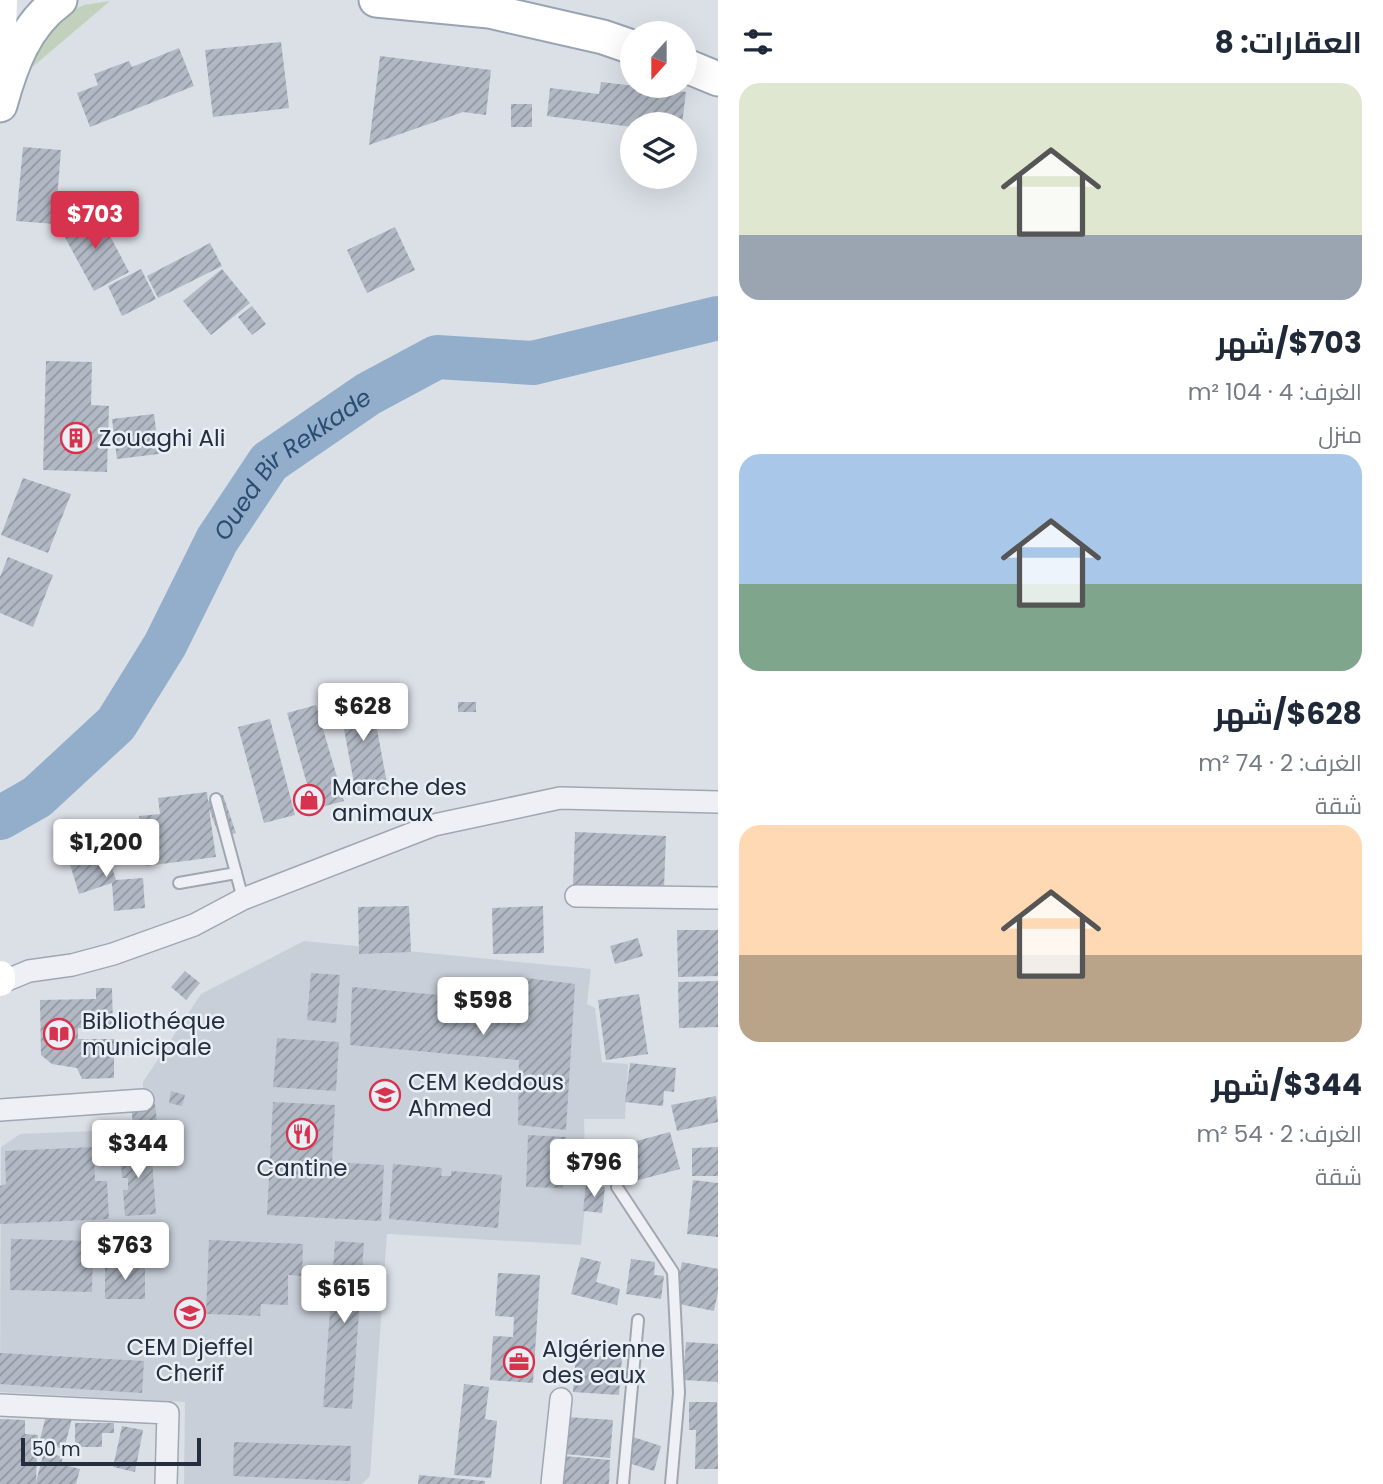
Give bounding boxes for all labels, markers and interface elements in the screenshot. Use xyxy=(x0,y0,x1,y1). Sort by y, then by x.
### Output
north arrow xyxy=(620,21,696,98)
map controls xyxy=(620,21,697,189)
text: العقارات: 8 xyxy=(1214,21,1362,64)
icon: filters xyxy=(739,23,777,61)
button: layers xyxy=(620,112,697,189)
icon: home xyxy=(988,129,1114,255)
pin: $703 xyxy=(54,191,136,251)
text: $703 xyxy=(67,198,123,230)
text: $703/شهر xyxy=(1216,321,1362,364)
text: الغرف: 4 · 104 m² xyxy=(1188,376,1362,408)
water label: Oued Bir Rekkade xyxy=(205,380,378,546)
text: منزل xyxy=(1318,419,1362,451)
building icon: Zouaghi Ali xyxy=(59,421,93,455)
place label: Zouaghi Ali xyxy=(99,422,225,454)
icon: home xyxy=(988,500,1114,626)
pin: $628 xyxy=(322,684,404,743)
text: $628 xyxy=(334,690,392,722)
text: $628/شهر xyxy=(1214,692,1362,735)
text: الغرف: 2 · 74 m² xyxy=(1198,747,1362,779)
place label: Marche des animaux xyxy=(332,771,467,829)
shop icon: Marche des animaux xyxy=(292,783,326,817)
text: شقة xyxy=(1315,790,1362,822)
pin: $1,200 xyxy=(49,820,163,879)
text: $1,200 xyxy=(69,826,143,858)
icon: home xyxy=(988,871,1114,997)
pin: $598 xyxy=(442,978,524,1037)
text: $598 xyxy=(453,984,513,1016)
place label: Bibliothéque municipale xyxy=(82,1005,225,1063)
library icon: Bibliothéque municipale xyxy=(42,1017,76,1051)
text: $344/شهر xyxy=(1211,1063,1362,1106)
place label: CEM Keddous Ahmed xyxy=(408,1066,564,1124)
school or university icon: CEM Keddous Ahmed xyxy=(368,1078,402,1112)
restaurant icon: Cantine xyxy=(285,1117,319,1151)
text: الغرف: 2 · 54 m² xyxy=(1196,1118,1362,1150)
pin: $344 xyxy=(97,1120,179,1180)
text: $344 xyxy=(108,1127,168,1159)
pin: $796 xyxy=(553,1140,635,1199)
text: $796 xyxy=(566,1146,622,1178)
place label: Cantine xyxy=(256,1152,348,1184)
text: شقة xyxy=(1315,1161,1362,1193)
pin: $763 xyxy=(84,1222,166,1282)
text: $763 xyxy=(97,1229,153,1261)
pin: $615 xyxy=(303,1266,385,1325)
text: $615 xyxy=(317,1272,371,1304)
school or university icon: CEM Djeffel Cherif xyxy=(173,1296,207,1330)
place label: CEM Djeffel Cherif xyxy=(127,1331,253,1389)
place label: Algérienne des eaux xyxy=(542,1333,665,1391)
office icon: Algérienne des eaux xyxy=(502,1345,536,1379)
scale bar xyxy=(21,1435,201,1467)
text: 50 m xyxy=(32,1436,81,1463)

